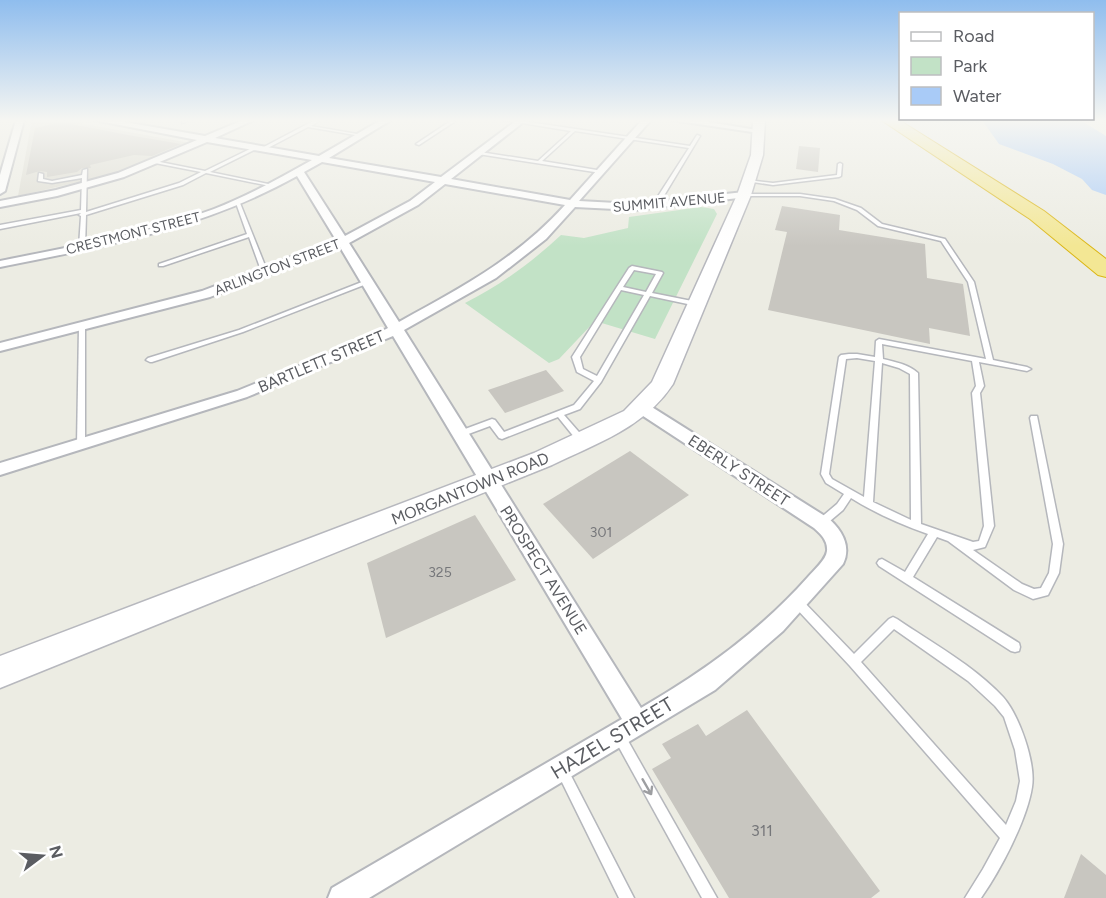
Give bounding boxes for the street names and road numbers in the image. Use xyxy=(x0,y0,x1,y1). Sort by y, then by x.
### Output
street label: SUMMIT AVENUE xyxy=(612,189,726,216)
street label: CRESTMONT STREET xyxy=(64,209,202,258)
street label: ARLINGTON STREET xyxy=(212,236,343,299)
street label: BARTLETT STREET xyxy=(255,326,387,397)
street label: EBERLY STREET xyxy=(685,431,793,510)
street label: MORGANTOWN ROAD xyxy=(389,448,552,529)
street label: PROSPECT AVENUE xyxy=(496,502,591,638)
street label: HAZEL STREET xyxy=(546,692,678,784)

